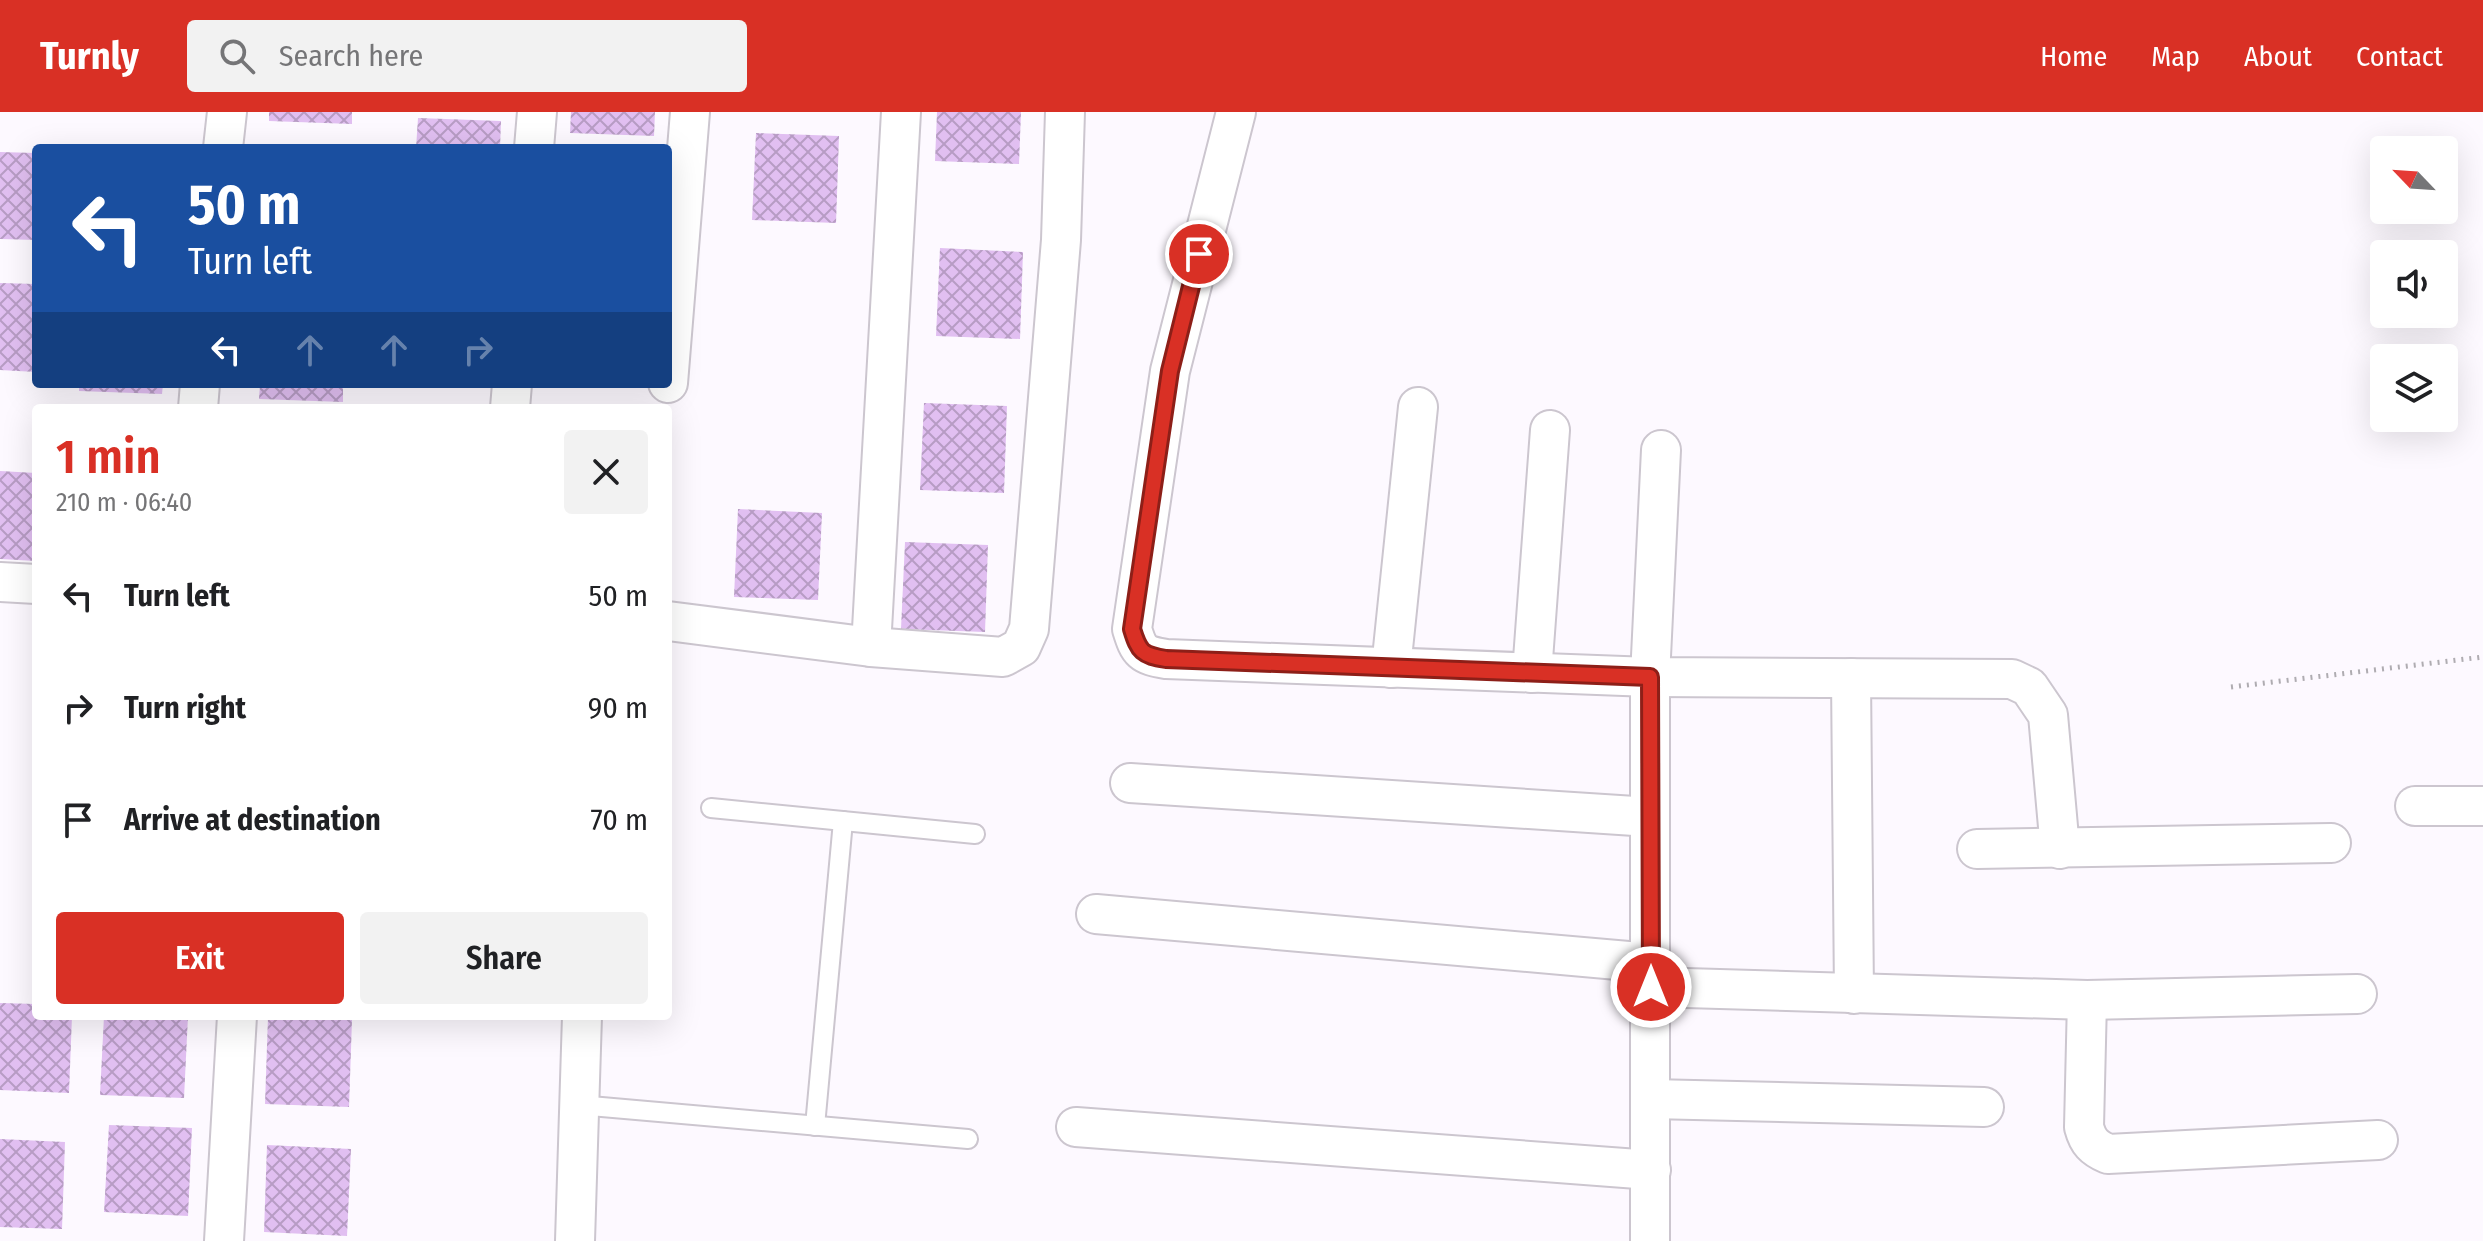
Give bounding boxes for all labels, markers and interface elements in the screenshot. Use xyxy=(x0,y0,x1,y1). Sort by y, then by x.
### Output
search box xyxy=(187,20,747,92)
text: Turnly xyxy=(40,33,139,79)
icon: search xyxy=(215,34,259,78)
text: Search here xyxy=(279,38,423,74)
text: Home xyxy=(2040,40,2107,73)
text: Map xyxy=(2151,40,2200,73)
text: About xyxy=(2244,40,2312,73)
text: Contact xyxy=(2356,40,2443,73)
north arrow xyxy=(2370,136,2458,224)
map controls xyxy=(2370,136,2458,432)
text: 50 m xyxy=(188,172,300,239)
icon: left xyxy=(56,176,160,280)
pin xyxy=(1165,220,1233,288)
icon: arrive xyxy=(1177,232,1221,276)
text: Turn left xyxy=(188,240,312,284)
button: sound xyxy=(2370,240,2458,328)
icon: left xyxy=(204,328,248,372)
icon: ahead xyxy=(288,328,332,372)
icon: ahead xyxy=(372,328,416,372)
icon: right xyxy=(456,328,500,372)
button: layers xyxy=(2370,344,2458,432)
text: 1 min xyxy=(56,428,161,486)
button: close xyxy=(564,430,648,514)
text: 210 m · 06:40 xyxy=(56,487,192,518)
icon: left xyxy=(56,574,100,618)
text: Turn left xyxy=(124,578,230,614)
text: 50 m xyxy=(588,578,648,614)
icon: right xyxy=(56,686,100,730)
text: Turn right xyxy=(124,690,246,726)
text: 90 m xyxy=(588,690,648,726)
icon: arrive xyxy=(56,798,100,842)
text: Arrive at destination xyxy=(124,802,381,838)
text: 70 m xyxy=(590,802,648,838)
button: Exit xyxy=(56,912,344,1004)
button: Share xyxy=(360,912,648,1004)
position arrow xyxy=(1609,945,1693,1029)

